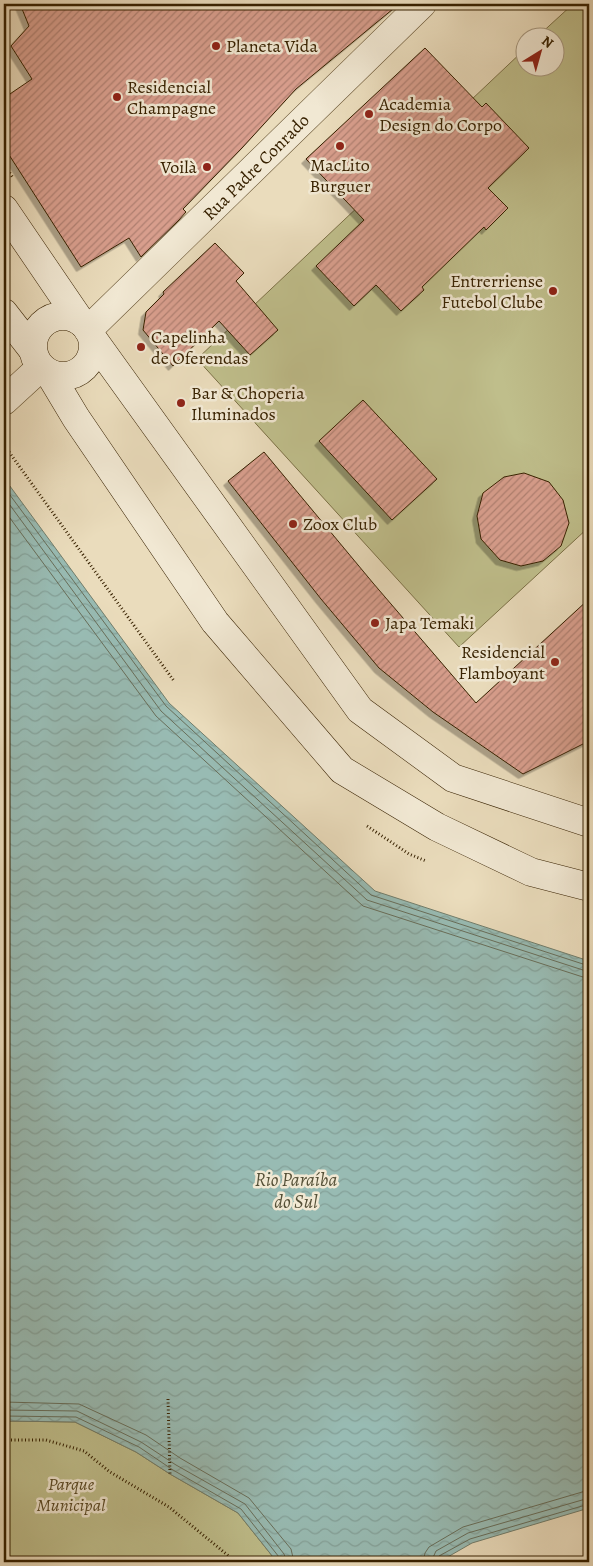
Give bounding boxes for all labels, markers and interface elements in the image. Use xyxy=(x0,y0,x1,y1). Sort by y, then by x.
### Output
north arrow xyxy=(516,28,566,78)
text: N xyxy=(538,31,557,53)
place label: Planeta Vida xyxy=(226,34,319,58)
marker: Planeta Vida xyxy=(210,40,222,52)
place label: Residencial Champagne xyxy=(127,75,216,120)
marker: Residencial Champagne xyxy=(111,91,123,103)
place label: Academia Design do Corpo xyxy=(378,92,502,137)
street label: Rua Padre Conrado xyxy=(197,108,315,226)
marker: Academia Design do Corpo xyxy=(363,108,375,120)
marker: MacLito Burguer xyxy=(334,140,346,152)
place label: MacLito Burguer xyxy=(309,153,371,198)
place label: Voilà xyxy=(160,155,198,179)
marker: Voilà xyxy=(201,161,213,173)
place label: Entrerriense Futebol Clube xyxy=(441,269,543,314)
marker: Entrerriense Futebol Clube xyxy=(547,285,559,297)
place label: Capelinha de Oferendas xyxy=(151,325,248,370)
marker: Capelinha de Oferendas xyxy=(135,341,147,353)
place label: Bar & Choperia Iluminados xyxy=(191,381,305,426)
marker: Bar & Choperia Iluminados xyxy=(175,397,187,409)
place label: Zoox Club xyxy=(303,512,377,536)
marker: Zoox Club xyxy=(287,518,299,530)
place label: Japa Temaki xyxy=(385,611,474,635)
marker: Japa Temaki xyxy=(369,617,381,629)
place label: Residencial Flamboyant xyxy=(458,640,546,685)
marker: Residencial Flamboyant xyxy=(549,656,561,668)
water label: Rio Paraíba do Sul xyxy=(255,1167,337,1215)
park label: Parque Municipal xyxy=(37,1472,106,1517)

